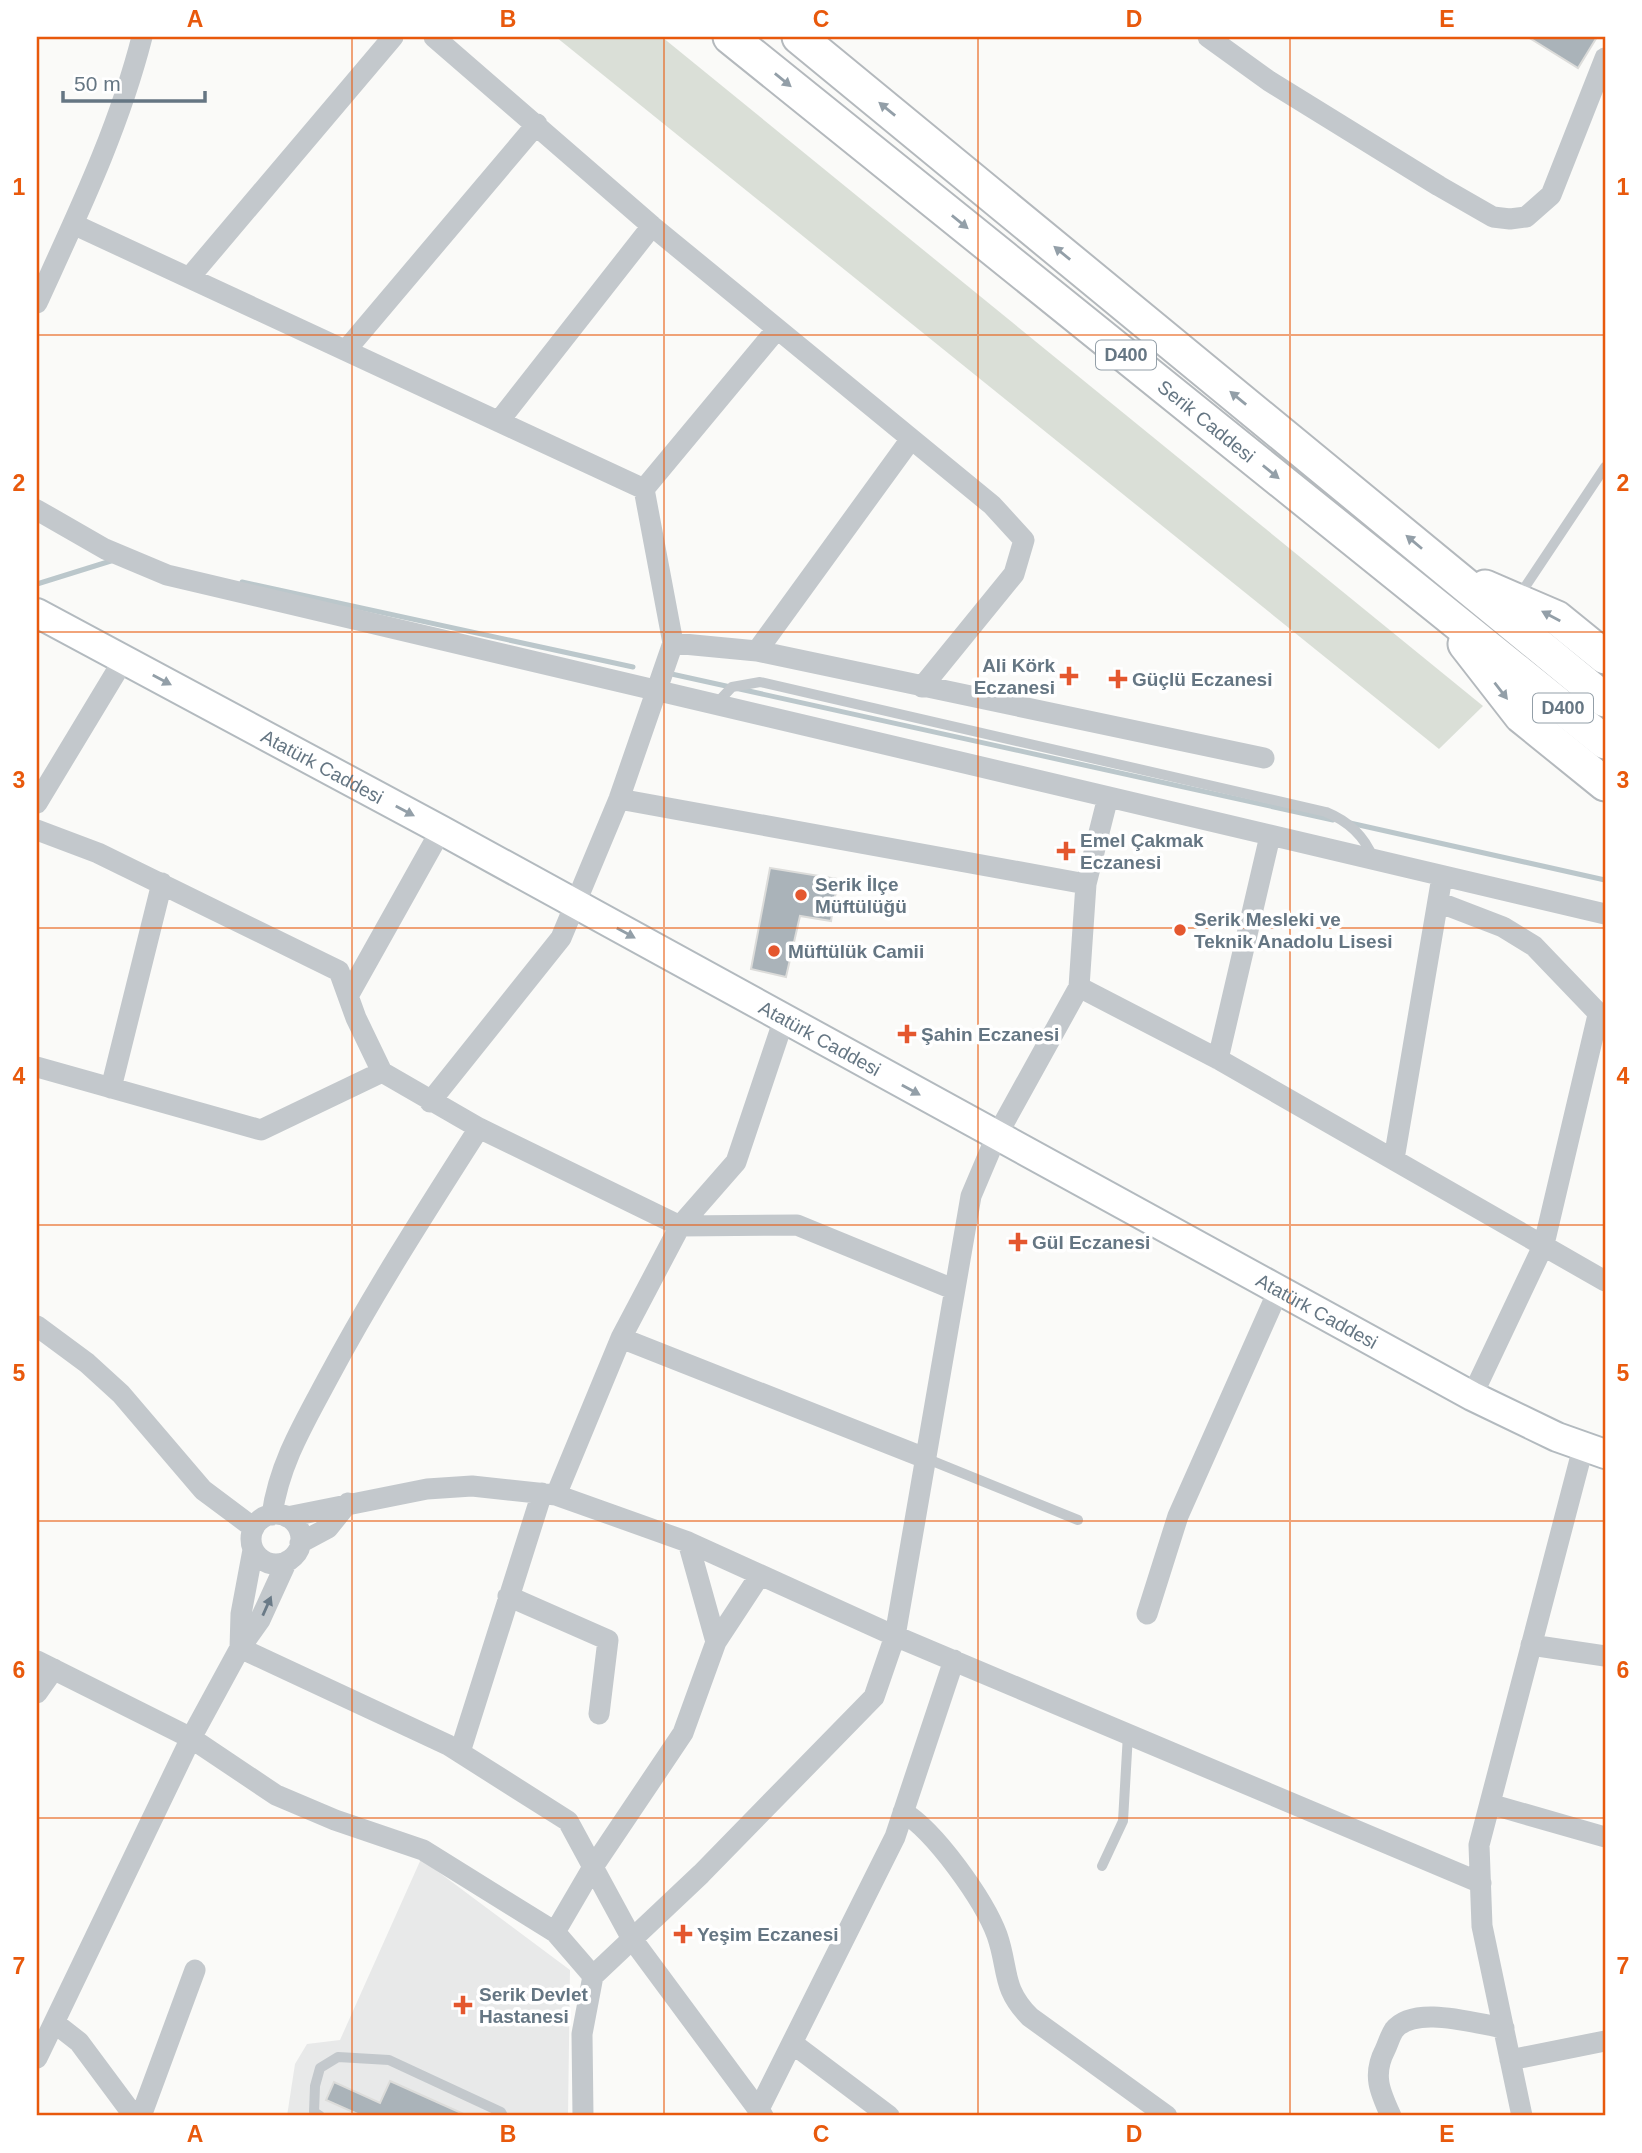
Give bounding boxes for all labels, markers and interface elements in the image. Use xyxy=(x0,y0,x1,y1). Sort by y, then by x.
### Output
text: A xyxy=(187,6,203,32)
text: B xyxy=(500,6,516,32)
text: C xyxy=(813,6,829,32)
text: D xyxy=(1126,6,1142,32)
text: E xyxy=(1439,6,1455,32)
scale bar xyxy=(63,60,205,104)
text: 50 m xyxy=(74,72,121,95)
one-way arrow xyxy=(774,72,792,87)
one-way arrow xyxy=(878,102,895,117)
text: 1 xyxy=(13,174,26,200)
text: 1 xyxy=(1617,174,1630,200)
one-way arrow xyxy=(952,214,969,229)
one-way arrow xyxy=(1054,246,1072,261)
road number: D400 xyxy=(1096,340,1156,370)
street label: Serik Caddesi xyxy=(1154,376,1259,466)
one-way arrow xyxy=(1229,390,1247,406)
one-way arrow xyxy=(1263,464,1280,479)
text: 2 xyxy=(13,470,25,496)
text: 2 xyxy=(1617,470,1629,496)
one-way arrow xyxy=(1405,535,1423,550)
one-way arrow xyxy=(1541,611,1561,622)
place label: Ali Körk Eczanesi xyxy=(974,655,1055,698)
marker: Ali Körk Eczanesi xyxy=(1061,668,1077,684)
place label: Güçlü Eczanesi xyxy=(1132,669,1272,690)
marker: Güçlü Eczanesi xyxy=(1110,671,1126,687)
one-way arrow xyxy=(152,674,172,685)
one-way arrow xyxy=(1494,681,1509,699)
road number: D400 xyxy=(1533,694,1593,722)
street label: Atatürk Caddesi xyxy=(258,725,387,808)
text: 3 xyxy=(13,767,25,793)
text: 3 xyxy=(1617,767,1629,793)
one-way arrow xyxy=(395,805,415,817)
place label: Emel Çakmak Eczanesi xyxy=(1080,830,1204,873)
marker: Emel Çakmak Eczanesi xyxy=(1058,843,1074,859)
place label: Serik İlçe Müftülüğü xyxy=(815,874,907,917)
marker: Serik İlçe Müftülüğü xyxy=(793,887,809,903)
place label: Serik Mesleki ve Teknik Anadolu Lisesi xyxy=(1194,909,1393,952)
marker: Serik Mesleki ve Teknik Anadolu Lisesi xyxy=(1172,922,1188,938)
one-way arrow xyxy=(616,927,635,939)
place label: Müftülük Camii xyxy=(788,941,924,962)
marker: Müftülük Camii xyxy=(766,943,782,959)
street label: Atatürk Caddesi xyxy=(756,996,884,1080)
place label: Şahin Eczanesi xyxy=(921,1024,1059,1045)
marker: Şahin Eczanesi xyxy=(899,1026,915,1042)
text: 4 xyxy=(13,1063,26,1089)
text: 4 xyxy=(1617,1063,1630,1089)
one-way arrow xyxy=(901,1084,921,1096)
place label: Gül Eczanesi xyxy=(1032,1232,1150,1253)
marker: Gül Eczanesi xyxy=(1010,1234,1026,1250)
street label: Atatürk Caddesi xyxy=(1253,1269,1381,1353)
text: 5 xyxy=(13,1360,26,1386)
text: 5 xyxy=(1617,1360,1630,1386)
one-way arrow xyxy=(262,1596,273,1617)
text: 6 xyxy=(13,1657,25,1683)
text: 6 xyxy=(1617,1657,1629,1683)
place label: Yeşim Eczanesi xyxy=(697,1924,839,1945)
marker: Yeşim Eczanesi xyxy=(675,1926,691,1942)
text: 7 xyxy=(13,1953,25,1979)
text: 7 xyxy=(1617,1953,1629,1979)
place label: Serik Devlet Hastanesi xyxy=(479,1984,588,2027)
marker: Serik Devlet Hastanesi xyxy=(453,1995,473,2015)
text: A xyxy=(187,2121,203,2147)
text: B xyxy=(500,2121,516,2147)
text: C xyxy=(813,2121,829,2147)
text: D xyxy=(1126,2121,1142,2147)
text: E xyxy=(1439,2121,1455,2147)

